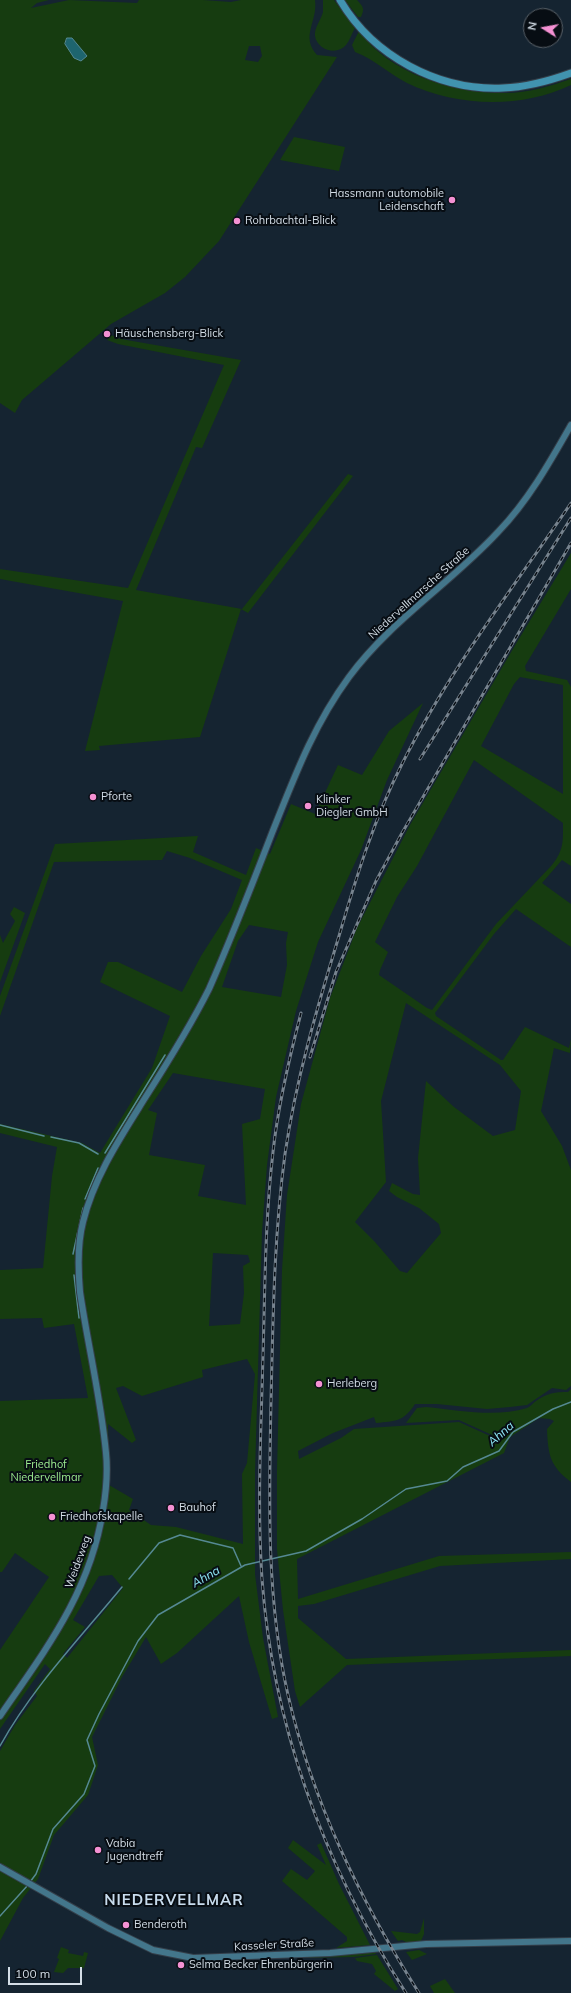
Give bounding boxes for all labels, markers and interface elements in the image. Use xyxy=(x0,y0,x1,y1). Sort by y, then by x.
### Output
north arrow xyxy=(523,8,563,48)
text: N xyxy=(525,20,540,31)
place label: Hassmann automobile Leidenschaft xyxy=(329,187,444,213)
marker: Hassmann automobile Leidenschaft xyxy=(447,195,457,205)
place label: Rohrbachtal-Blick xyxy=(245,214,336,228)
marker: Rohrbachtal-Blick xyxy=(232,216,242,226)
place label: Häuschensberg-Blick xyxy=(115,327,223,341)
marker: Häuschensberg-Blick xyxy=(102,329,112,339)
street label: Niedervellmarsche Straße xyxy=(366,544,472,642)
place label: Pforte xyxy=(101,790,132,804)
marker: Pforte xyxy=(88,792,98,802)
place label: Klinker Diegler GmbH xyxy=(316,793,388,819)
marker: Klinker Diegler GmbH xyxy=(303,801,313,811)
place label: Herleberg xyxy=(327,1377,377,1391)
marker: Herleberg xyxy=(314,1379,324,1389)
water label: Ahna xyxy=(485,1419,517,1449)
park label: Friedhof Niedervellmar xyxy=(11,1458,81,1484)
place label: Bauhof xyxy=(179,1501,216,1515)
marker: Bauhof xyxy=(166,1503,176,1513)
place label: Friedhofskapelle xyxy=(60,1510,143,1524)
marker: Friedhofskapelle xyxy=(47,1512,57,1522)
street label: Weideweg xyxy=(62,1534,94,1590)
water label: Ahna xyxy=(189,1563,223,1591)
place label: Vabia Jugendtreff xyxy=(106,1837,163,1863)
marker: Vabia Jugendtreff xyxy=(93,1845,103,1855)
district label: NIEDERVELLMAR xyxy=(104,1891,244,1909)
place label: Benderoth xyxy=(134,1918,187,1932)
marker: Benderoth xyxy=(121,1920,131,1930)
street label: Kasseler Straße xyxy=(234,1936,314,1954)
place label: Selma Becker Ehrenbürgerin xyxy=(189,1958,333,1972)
scale bar xyxy=(10,1959,84,1985)
marker: Selma Becker Ehrenbürgerin xyxy=(176,1960,186,1970)
text: 100 m xyxy=(15,1966,50,1981)

